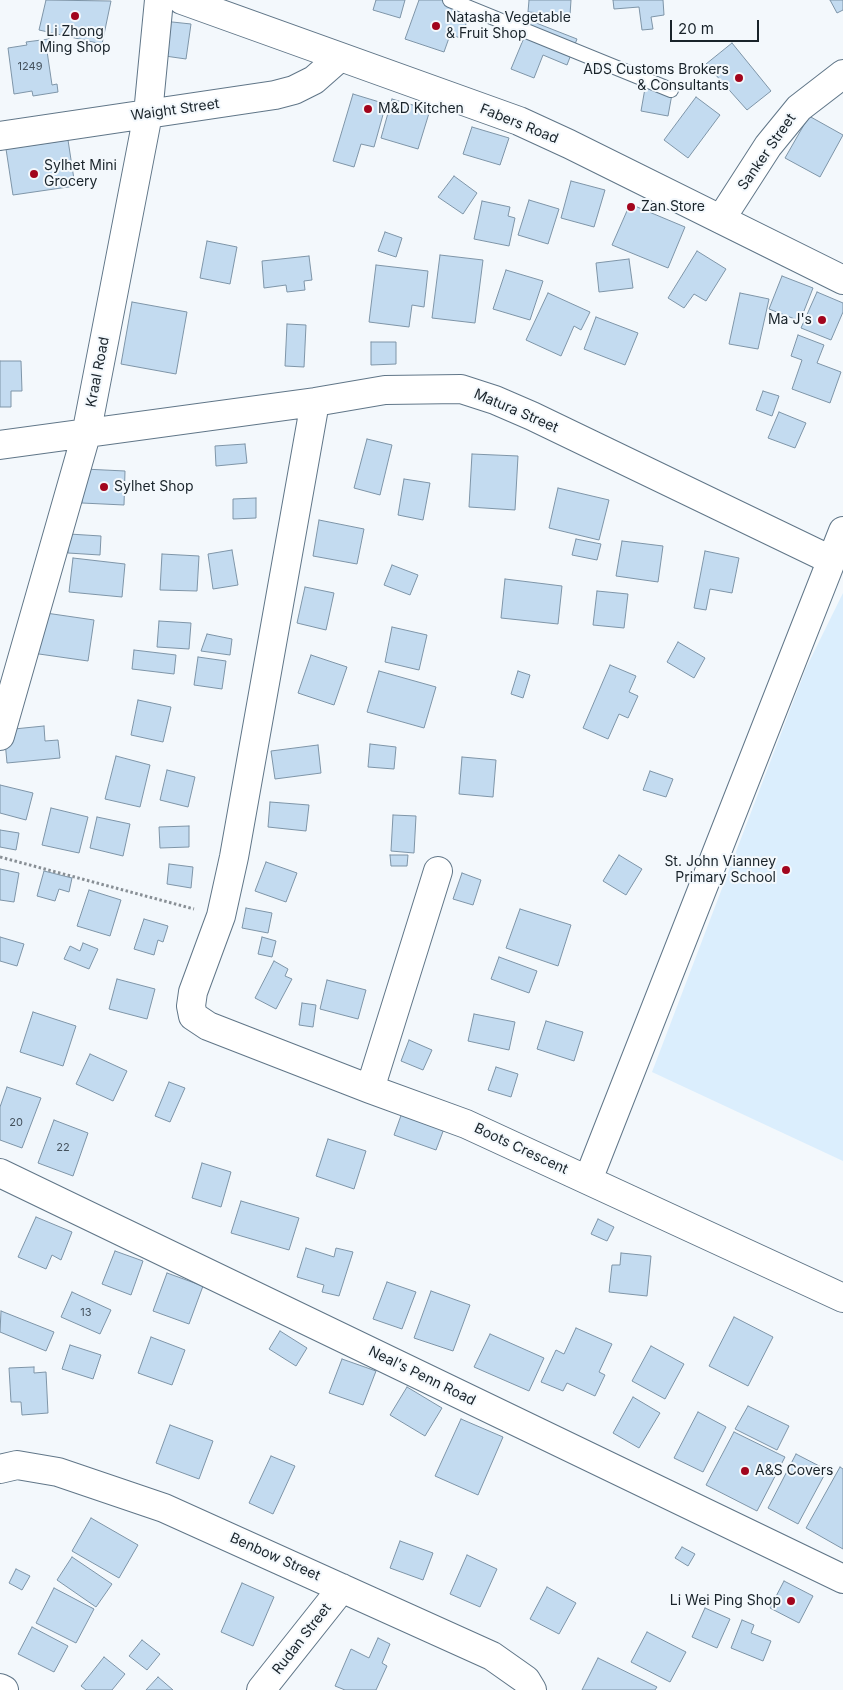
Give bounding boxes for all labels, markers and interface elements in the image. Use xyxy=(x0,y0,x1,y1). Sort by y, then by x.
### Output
marker: Li Zhong Ming Shop xyxy=(69,10,81,22)
place label: Natasha Vegetable & Fruit Shop xyxy=(446,10,571,42)
scale bar xyxy=(673,10,762,42)
text: 20 m xyxy=(678,19,714,38)
marker: Natasha Vegetable & Fruit Shop xyxy=(430,20,442,32)
place label: Li Zhong Ming Shop xyxy=(39,24,111,56)
house number: 1249 xyxy=(18,60,42,74)
place label: ADS Customs Brokers & Consultants xyxy=(583,62,729,94)
marker: ADS Customs Brokers & Consultants xyxy=(733,72,745,84)
street label: Waight Street xyxy=(130,95,220,125)
place label: M&D Kitchen xyxy=(378,101,464,117)
street label: Fabers Road xyxy=(477,101,561,147)
marker: M&D Kitchen xyxy=(362,103,374,115)
street label: Sanker Street xyxy=(734,111,800,193)
place label: Sylhet Mini Grocery xyxy=(44,158,117,190)
marker: Sylhet Mini Grocery xyxy=(28,168,40,180)
place label: Zan Store xyxy=(641,199,705,215)
marker: Zan Store xyxy=(625,201,637,213)
place label: Ma J's xyxy=(768,312,812,328)
marker: Ma J's xyxy=(816,314,828,326)
street label: Kraal Road xyxy=(83,335,113,409)
street label: Matura Street xyxy=(471,386,561,436)
place label: Sylhet Shop xyxy=(114,479,193,495)
marker: Sylhet Shop xyxy=(98,481,110,493)
place label: St. John Vianney Primary School xyxy=(664,854,776,886)
marker: St. John Vianney Primary School xyxy=(780,864,792,876)
house number: 20 xyxy=(9,1116,23,1130)
street label: Boots Crescent xyxy=(471,1120,571,1178)
house number: 22 xyxy=(56,1141,70,1155)
house number: 13 xyxy=(80,1306,92,1320)
street label: Neal's Penn Road xyxy=(366,1343,478,1409)
place label: A&S Covers xyxy=(755,1463,833,1479)
marker: A&S Covers xyxy=(739,1465,751,1477)
street label: Benbow Street xyxy=(227,1530,323,1584)
place label: Li Wei Ping Shop xyxy=(670,1593,781,1609)
marker: Li Wei Ping Shop xyxy=(785,1595,797,1607)
street label: Rudan Street xyxy=(269,1600,335,1678)

